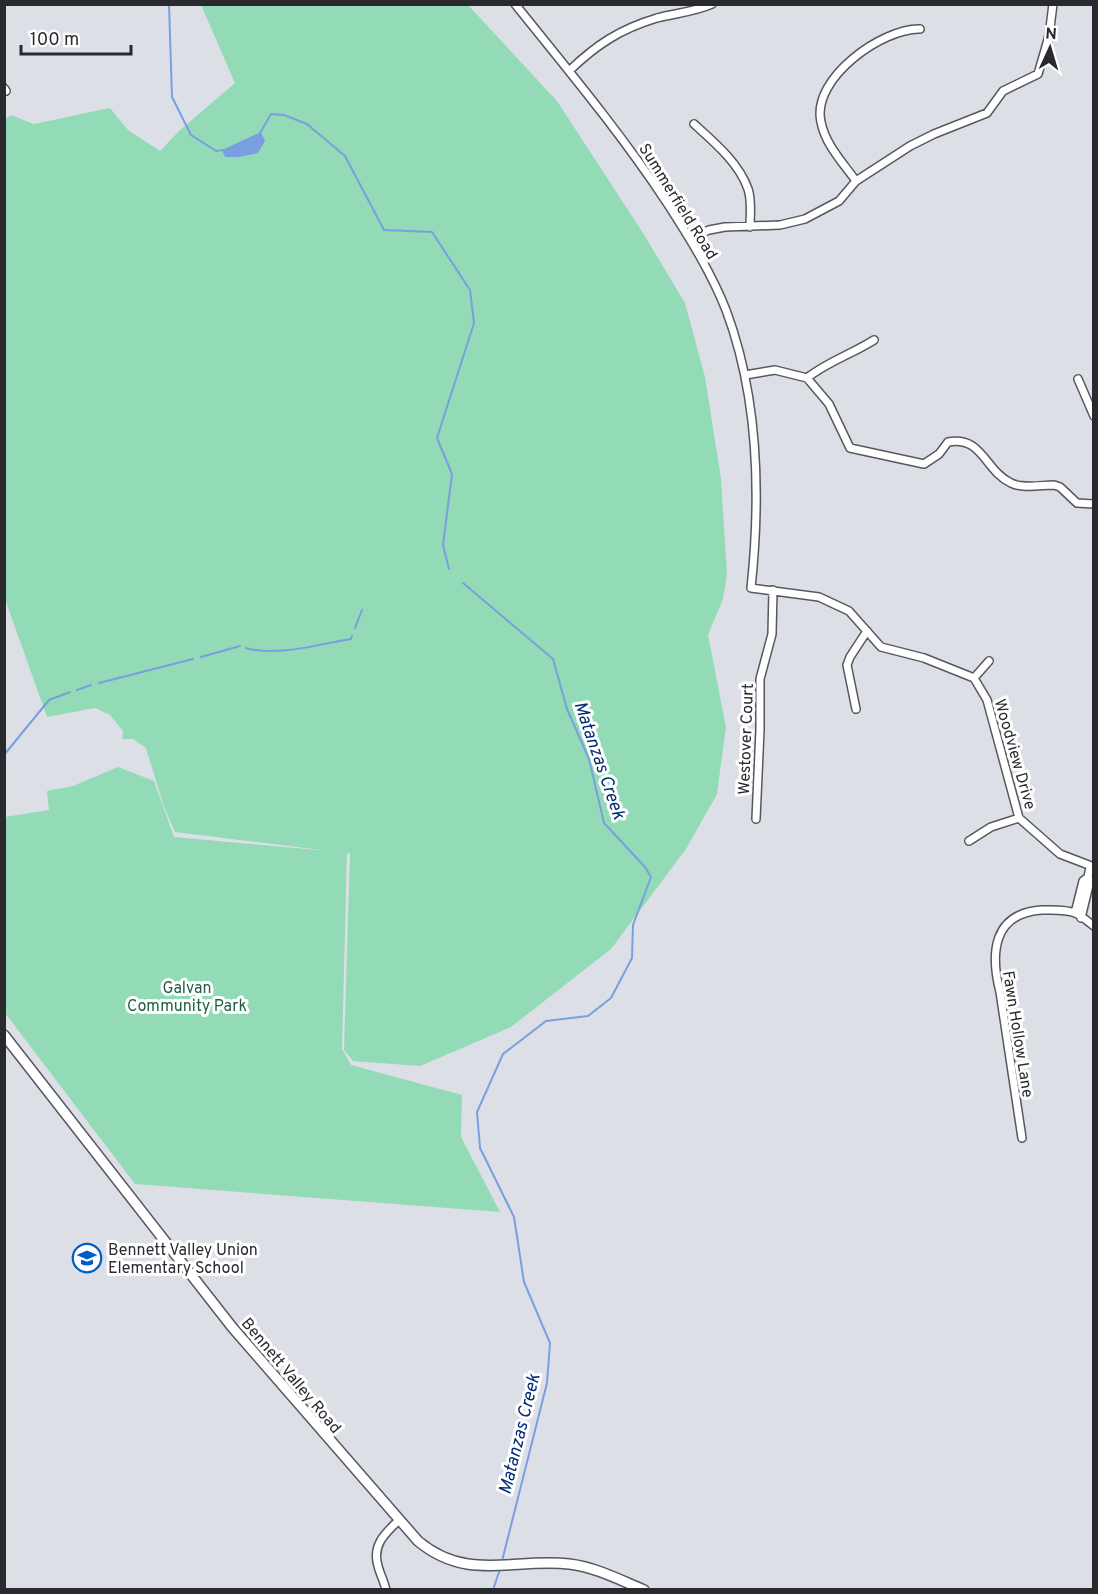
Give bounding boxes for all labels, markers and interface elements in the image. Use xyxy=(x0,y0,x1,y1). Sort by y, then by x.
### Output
scale bar xyxy=(21,18,130,56)
north arrow xyxy=(1020,18,1080,78)
text: N xyxy=(1044,25,1057,45)
text: 100 m xyxy=(30,29,79,52)
street label: Summerfield Road xyxy=(633,140,721,264)
street label: Westover Court xyxy=(735,683,759,795)
street label: Woodview Drive xyxy=(989,697,1039,812)
water label: Matanzas Creek xyxy=(568,698,630,823)
street label: Fawn Hollow Lane xyxy=(997,969,1037,1099)
park label: Galvan Community Park xyxy=(127,979,247,1017)
place label: Bennett Valley Union Elementary School xyxy=(108,1241,258,1279)
school or university icon: Bennett Valley Union Elementary School xyxy=(71,1242,103,1274)
street label: Bennett Valley Road xyxy=(236,1314,345,1438)
water label: Matanzas Creek xyxy=(494,1371,547,1497)

